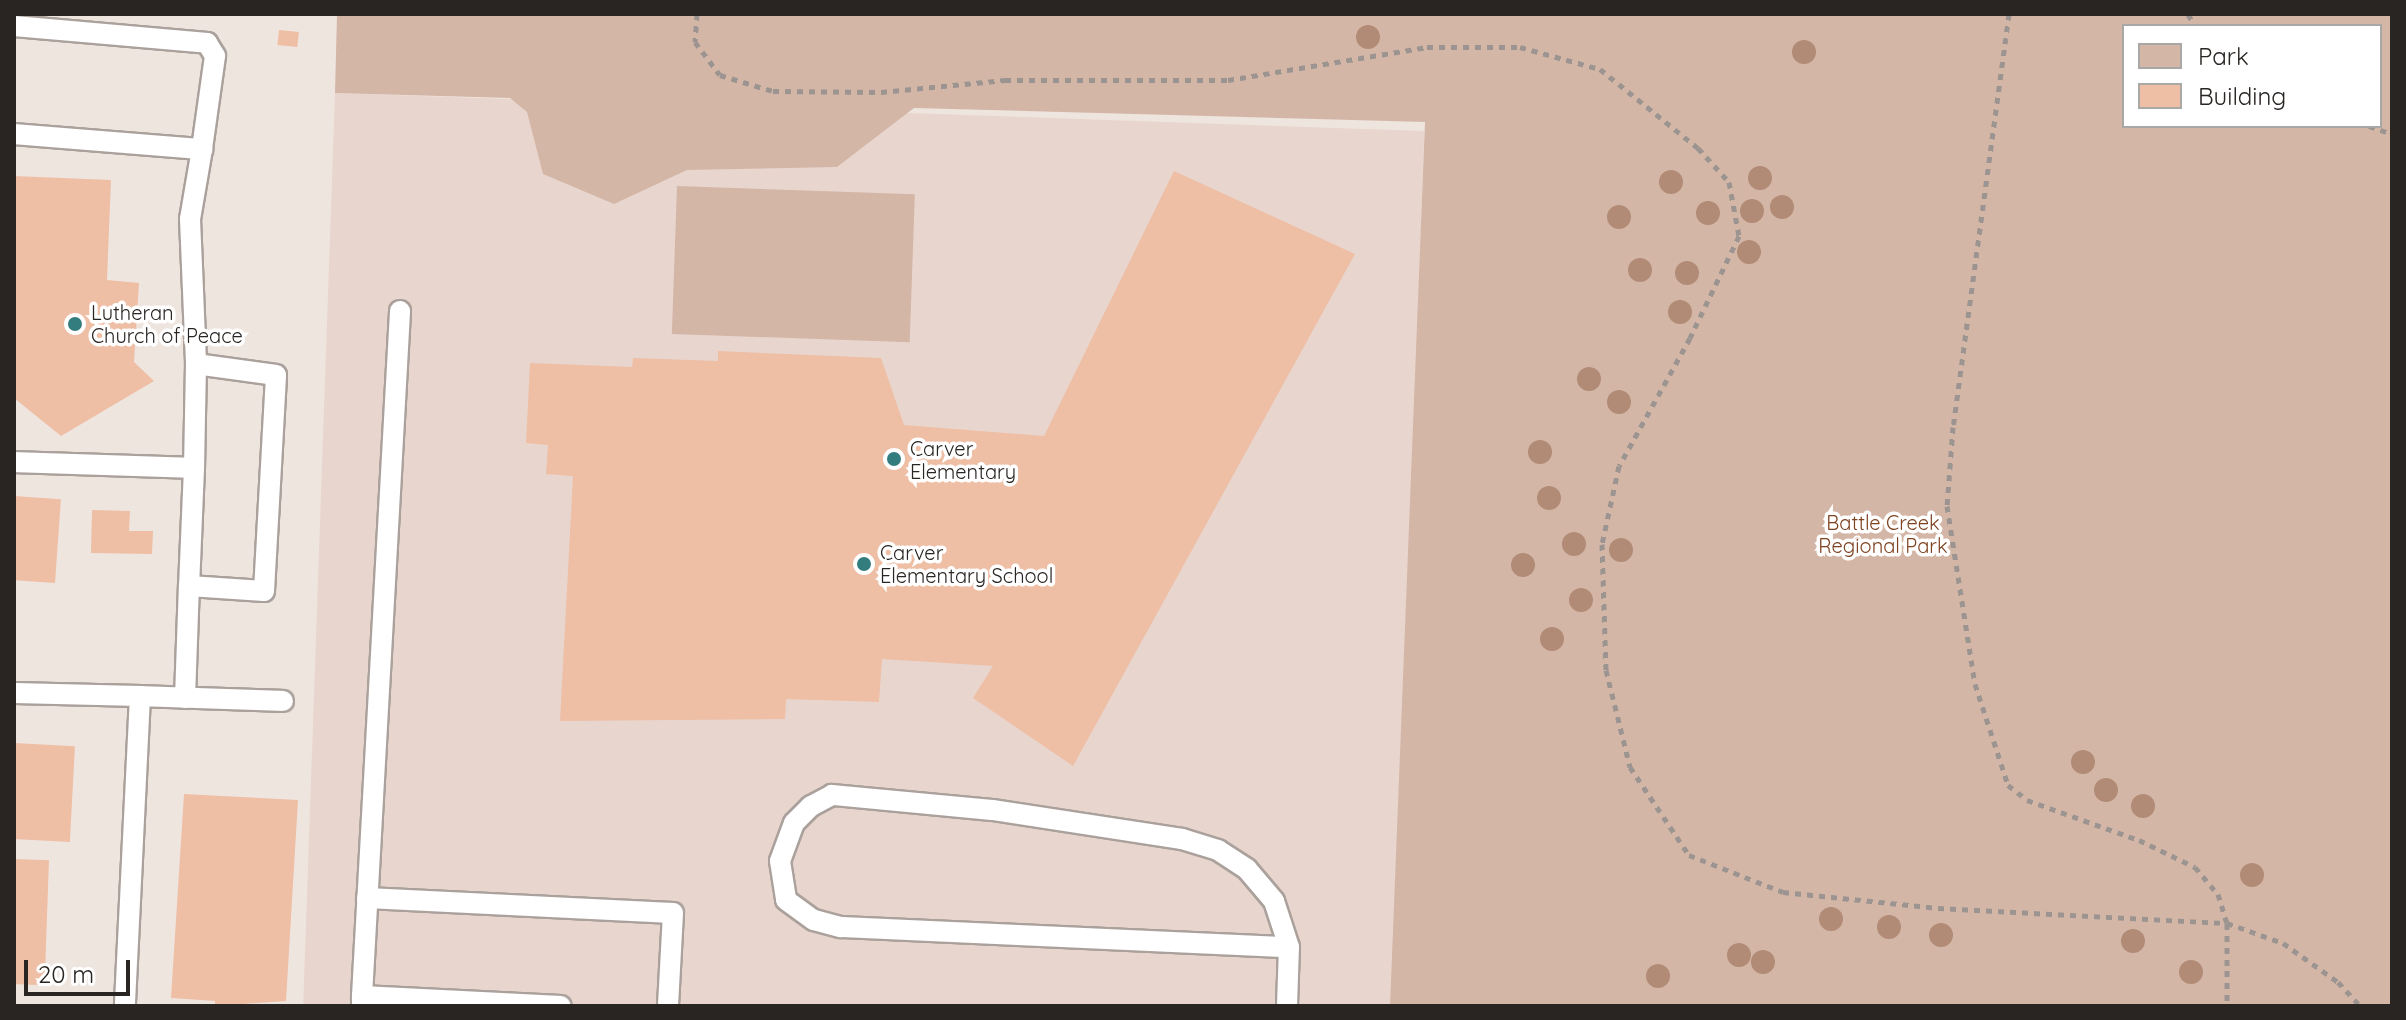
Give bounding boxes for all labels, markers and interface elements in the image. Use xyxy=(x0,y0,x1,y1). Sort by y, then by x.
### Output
legend xyxy=(2122,24,2382,128)
text: Park xyxy=(2198,41,2249,71)
text: Building xyxy=(2198,81,2286,111)
place label: Lutheran Church of Peace xyxy=(91,300,243,347)
marker: Lutheran Church of Peace xyxy=(66,315,84,333)
place label: Carver Elementary xyxy=(910,436,1016,483)
marker: Carver Elementary xyxy=(885,450,903,468)
park label: Battle Creek Regional Park xyxy=(1818,510,1948,557)
place label: Carver Elementary School xyxy=(880,540,1053,587)
marker: Carver Elementary School xyxy=(855,555,873,573)
scale bar xyxy=(28,944,134,994)
text: 20 m xyxy=(38,959,94,989)

